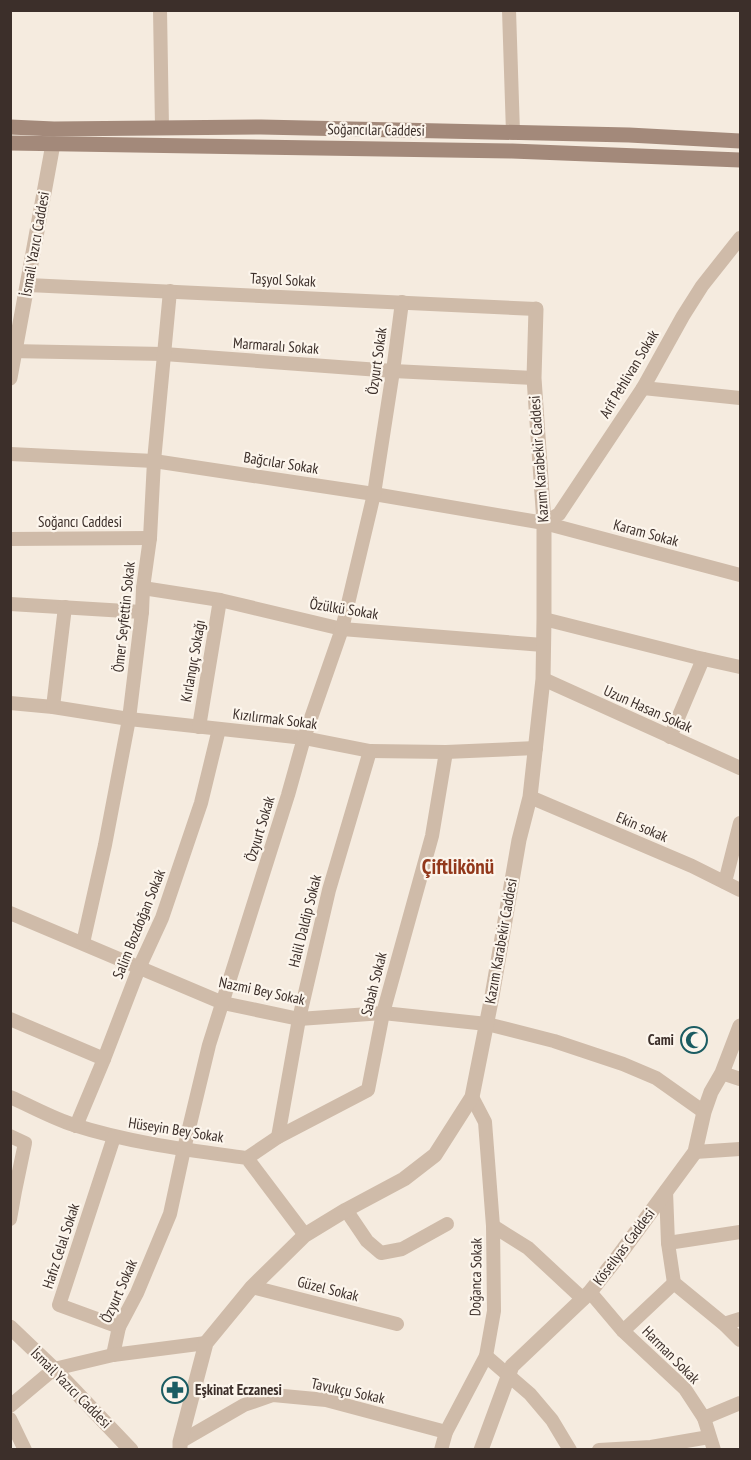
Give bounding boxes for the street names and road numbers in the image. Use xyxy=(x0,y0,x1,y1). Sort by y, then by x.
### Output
street label: Soğancılar Caddesi xyxy=(327,119,425,140)
street label: İsmail Yazıcı Caddesi xyxy=(16,190,53,298)
street label: Taşyol Sokak xyxy=(250,268,317,291)
street label: Özyurt Sokak xyxy=(362,326,391,396)
street label: Arif Pehlivan Sokak xyxy=(595,326,662,421)
street label: Marmaralı Sokak xyxy=(232,333,320,358)
street label: Kazım Karabekir Caddesi xyxy=(525,395,552,523)
street label: Bağcılar Sokak xyxy=(242,447,320,478)
street label: Soğancı Caddesi xyxy=(38,512,122,531)
street label: Karam Sokak xyxy=(611,515,681,550)
street label: Ömer Seyfettin Sokak xyxy=(108,560,139,673)
street label: Özülkü Sokak xyxy=(308,594,380,623)
street label: Kırlangıç Sokağı xyxy=(176,618,209,704)
street label: Uzun Hasan Sokak xyxy=(601,681,696,737)
street label: Kızılırmak Sokak xyxy=(232,704,319,733)
street label: Özyurt Sokak xyxy=(241,794,279,864)
street label: Ekin sokak xyxy=(613,807,671,846)
street label: Salim Bozdoğan Sokak xyxy=(108,866,169,981)
street label: Halil Daldip Sokak xyxy=(284,872,325,969)
street label: Kazım Karabekir Caddesi xyxy=(480,877,521,1005)
street label: Sabah Sokak xyxy=(356,950,391,1018)
street label: Nazmi Bey Sokak xyxy=(217,972,307,1009)
street label: Hüseyin Bey Sokak xyxy=(127,1113,225,1146)
street label: Hafız Celal Sokak xyxy=(38,1201,83,1291)
street label: Köseilyas Caddesi xyxy=(589,1204,659,1289)
street label: Doğanca Sokak xyxy=(465,1237,486,1316)
street label: Özyurt Sokak xyxy=(96,1256,141,1326)
street label: Güzel Sokak xyxy=(295,1272,361,1305)
street label: Harman Sokak xyxy=(638,1322,704,1388)
street label: İsmail Yazıcı Caddesi xyxy=(27,1343,116,1432)
street label: Tavukçu Sokak xyxy=(309,1373,387,1408)

